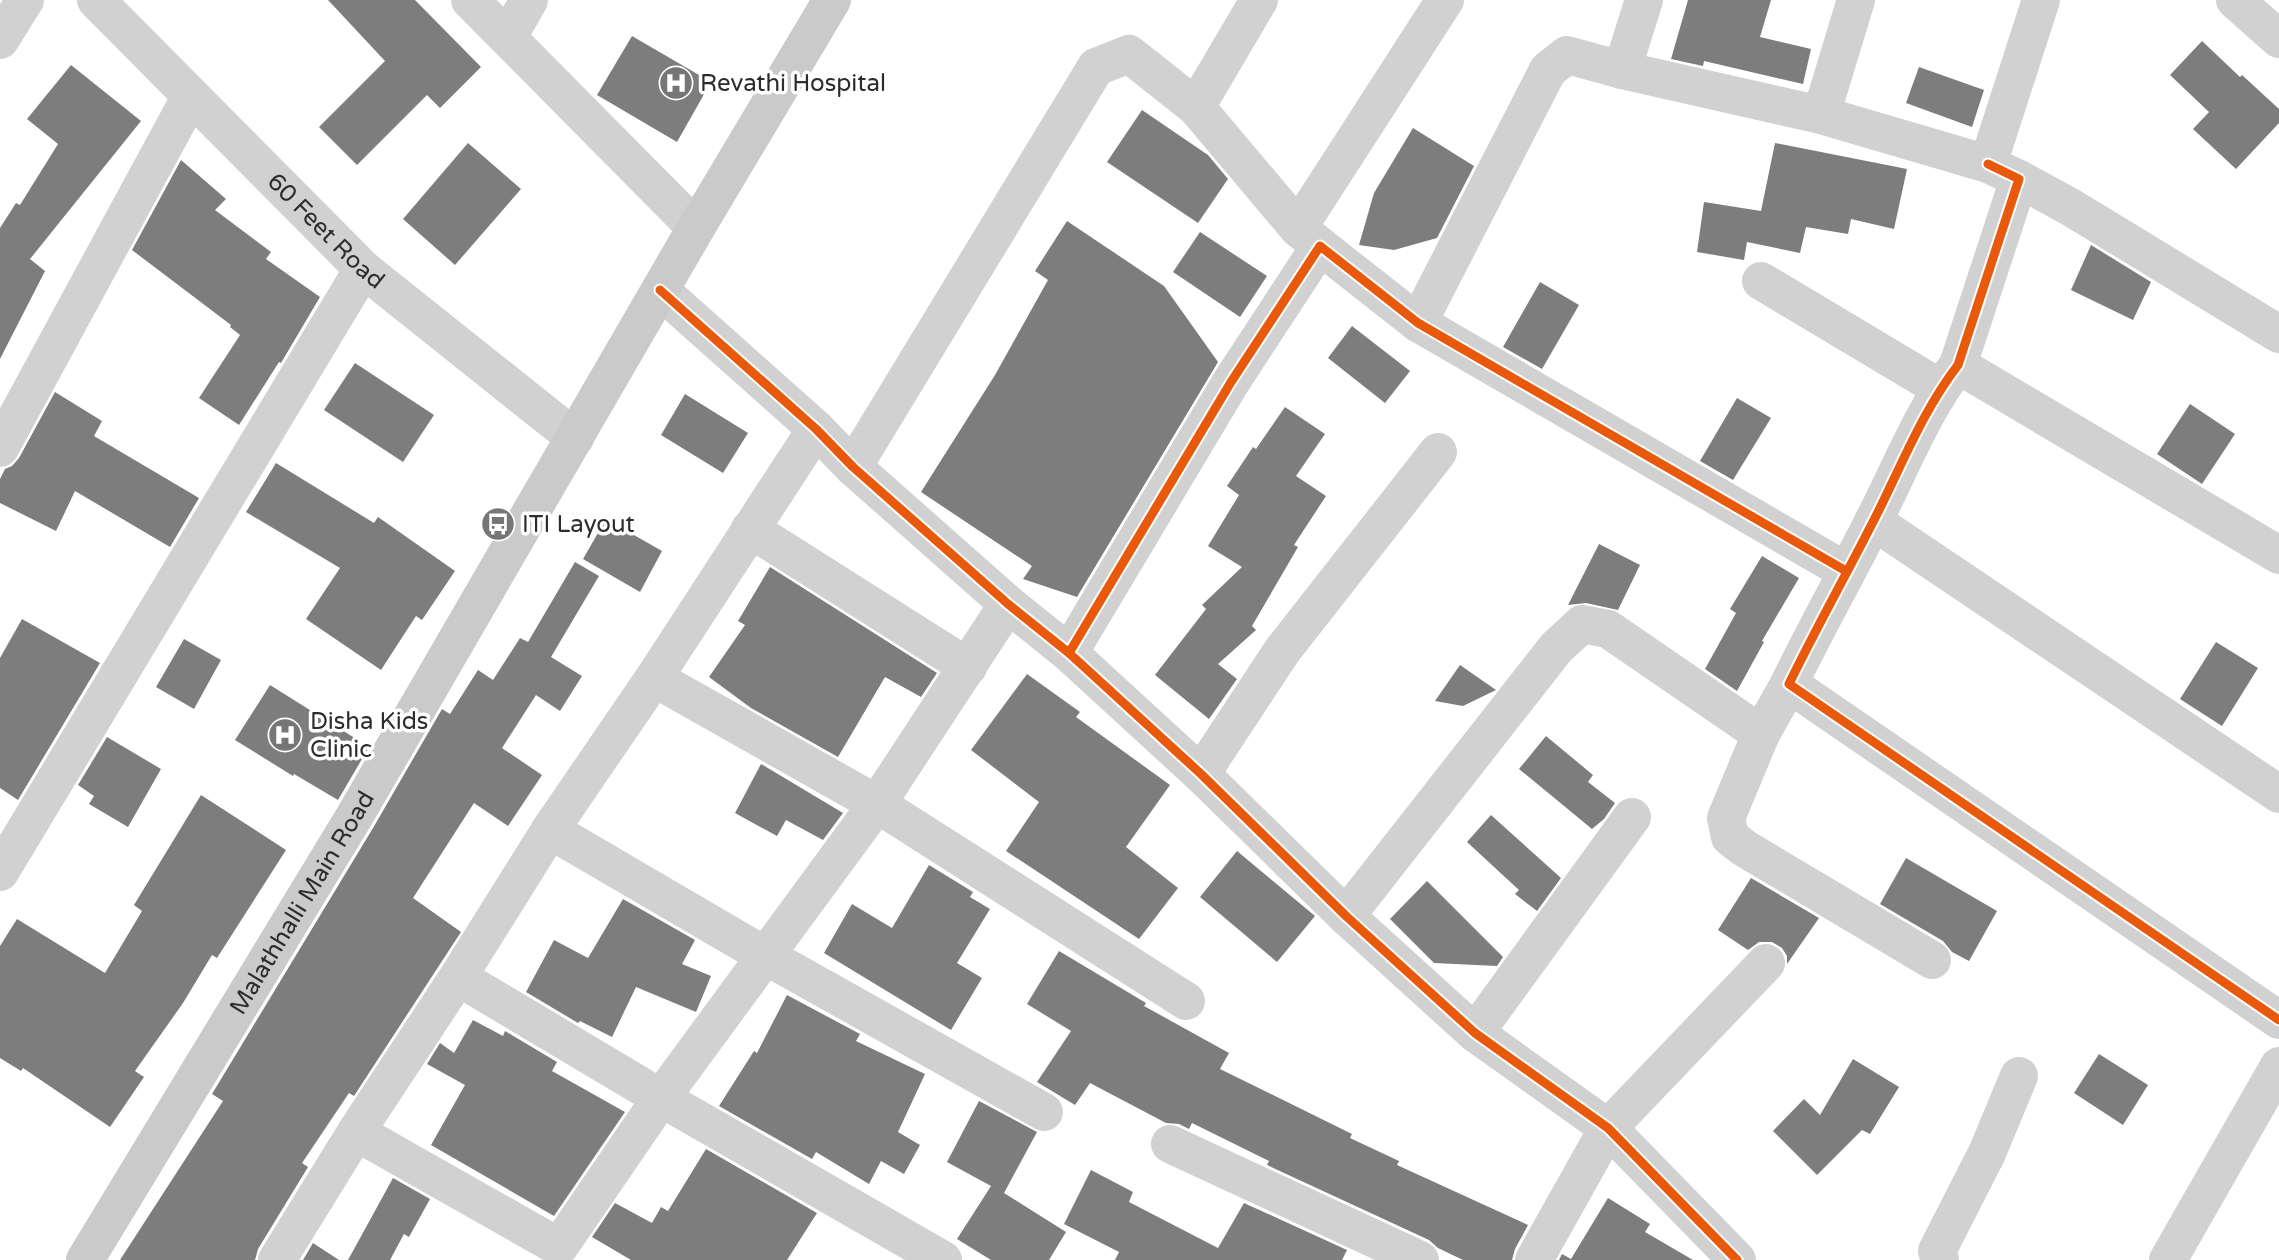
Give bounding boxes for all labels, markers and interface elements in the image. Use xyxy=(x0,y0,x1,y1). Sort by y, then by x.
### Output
hospital icon: Revathi Hospital xyxy=(657,64,695,102)
place label: Revathi Hospital xyxy=(700,69,886,98)
street label: 60 Feet Road xyxy=(261,167,390,295)
bus stop icon: ITI Layout xyxy=(479,505,517,543)
place label: ITI Layout xyxy=(522,510,635,539)
place label: Disha Kids Clinic xyxy=(310,707,428,764)
hospital icon: Disha Kids Clinic xyxy=(266,716,304,754)
street label: Malathhalli Main Road xyxy=(224,786,381,1020)

